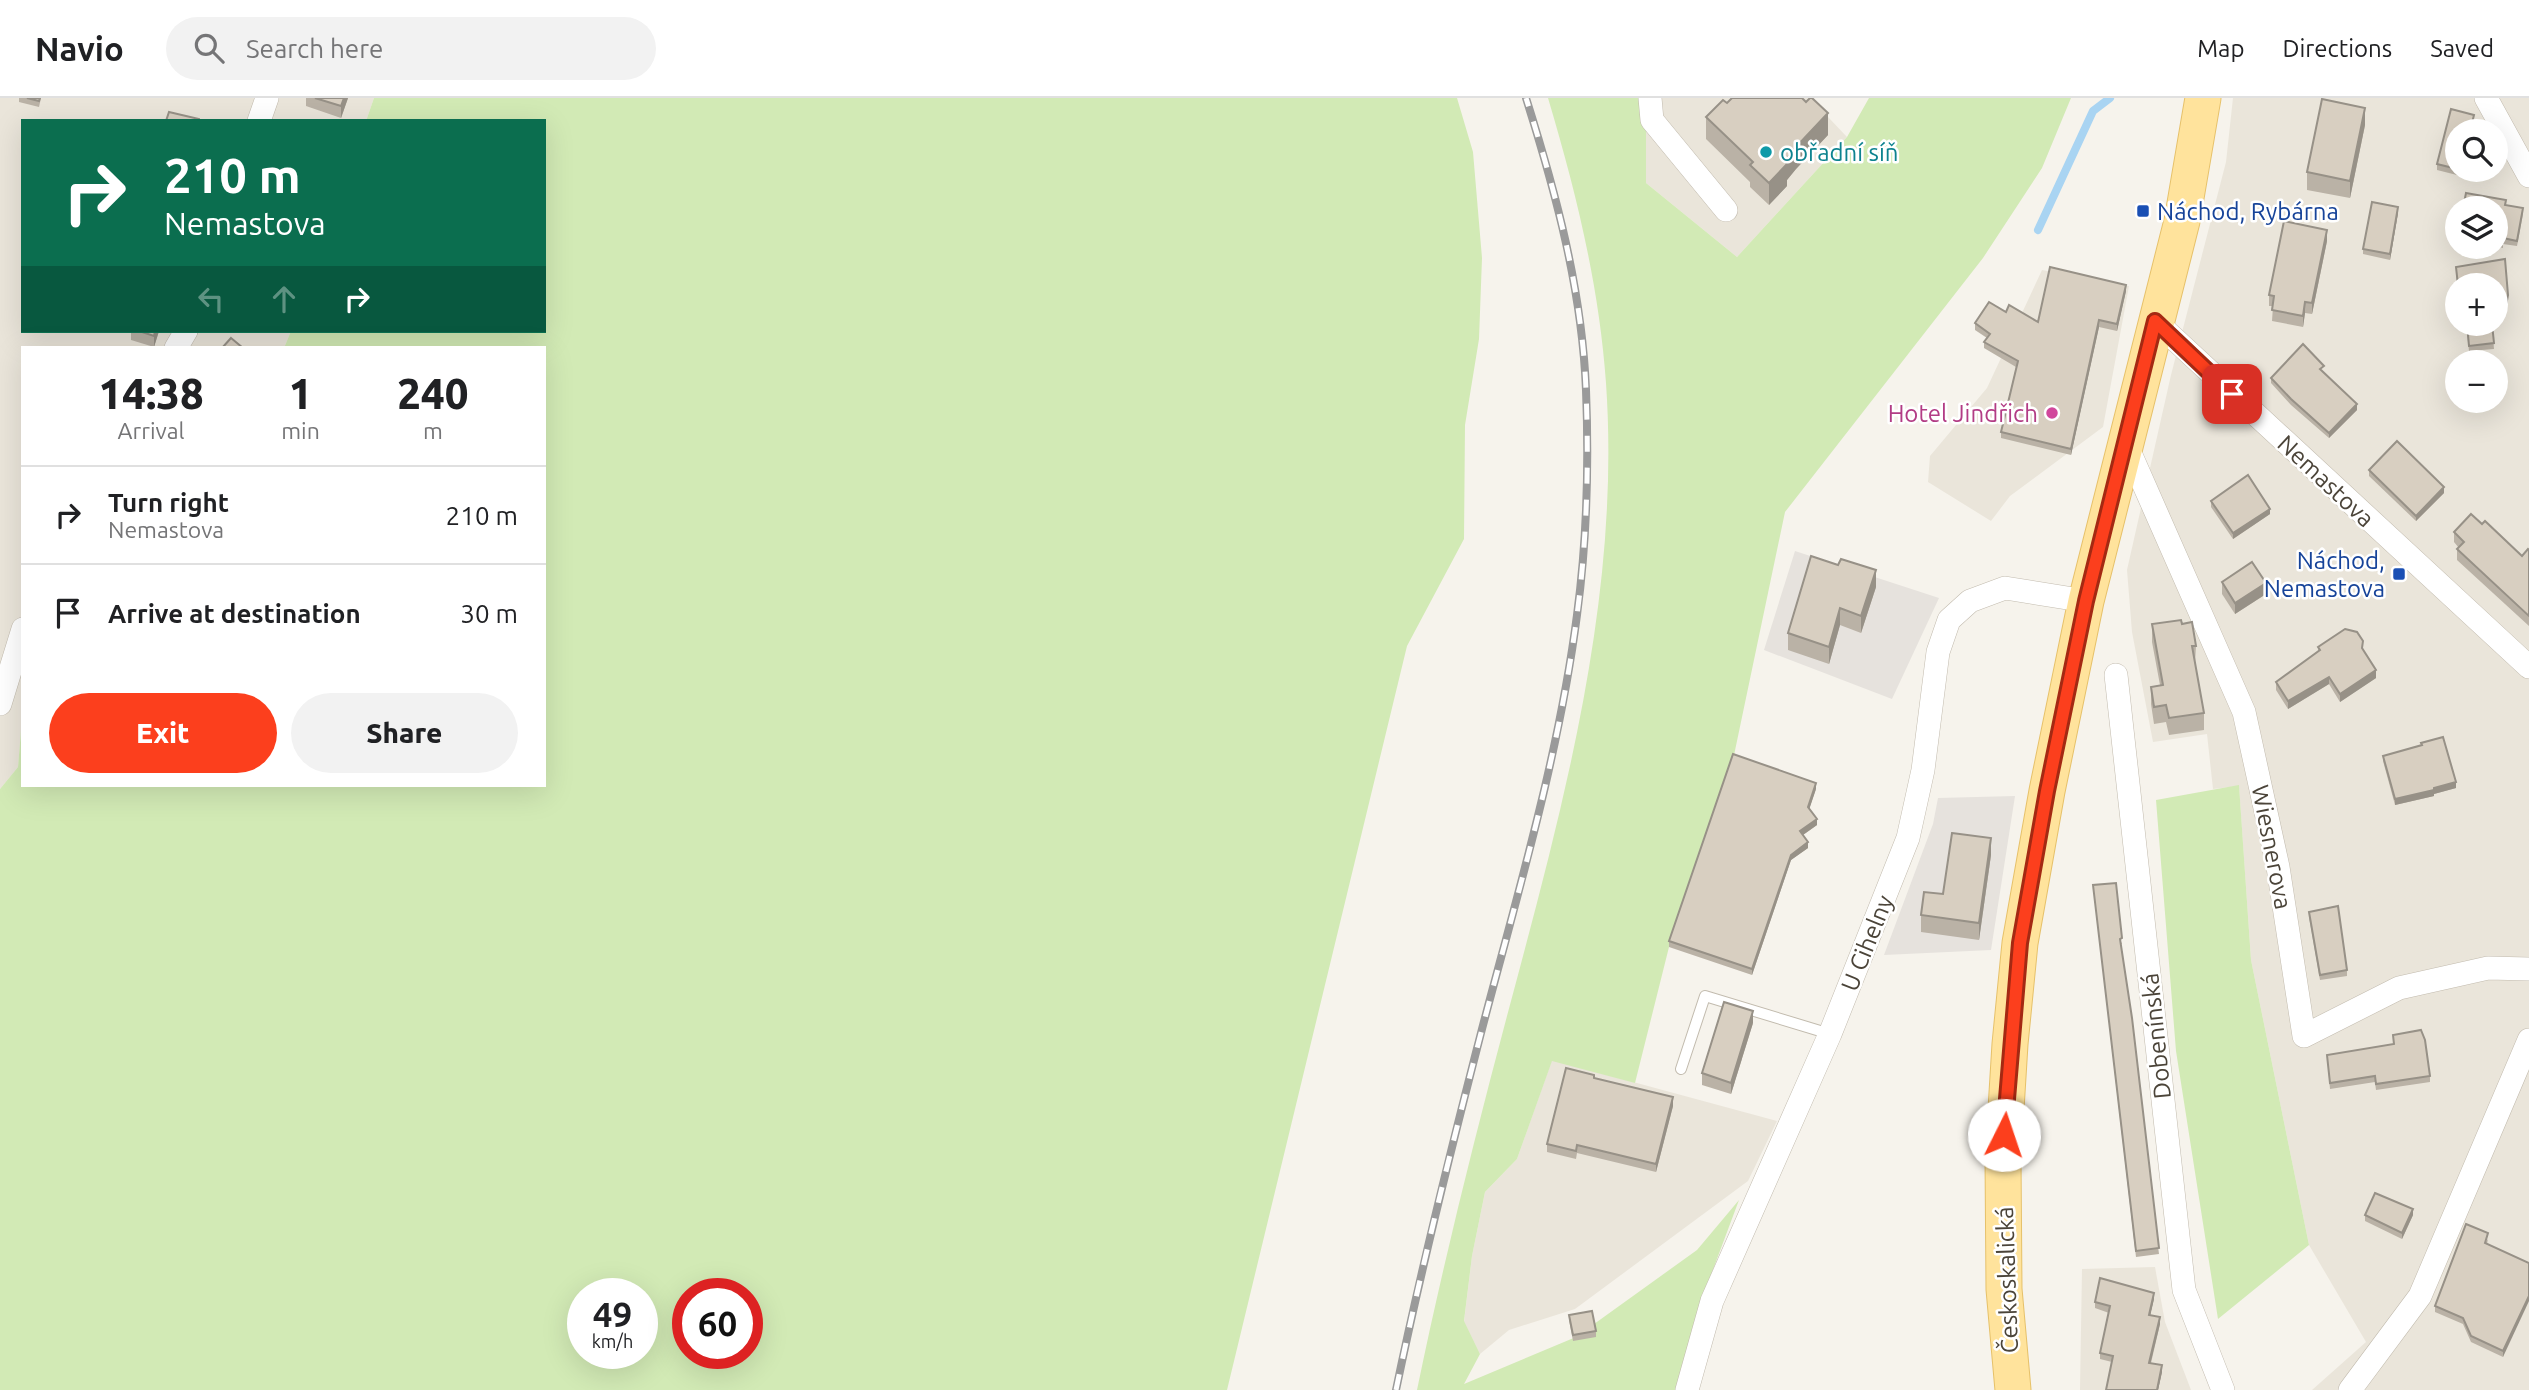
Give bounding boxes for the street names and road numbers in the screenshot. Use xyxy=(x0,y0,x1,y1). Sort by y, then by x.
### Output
street label: Nemastova xyxy=(2272,430,2380,532)
street label: Wiesnerova xyxy=(2247,782,2297,912)
street label: U Cihelny xyxy=(1836,891,1899,995)
street label: Dobenínská xyxy=(2136,972,2176,1100)
street label: Českoskalická xyxy=(1990,1206,2023,1354)

